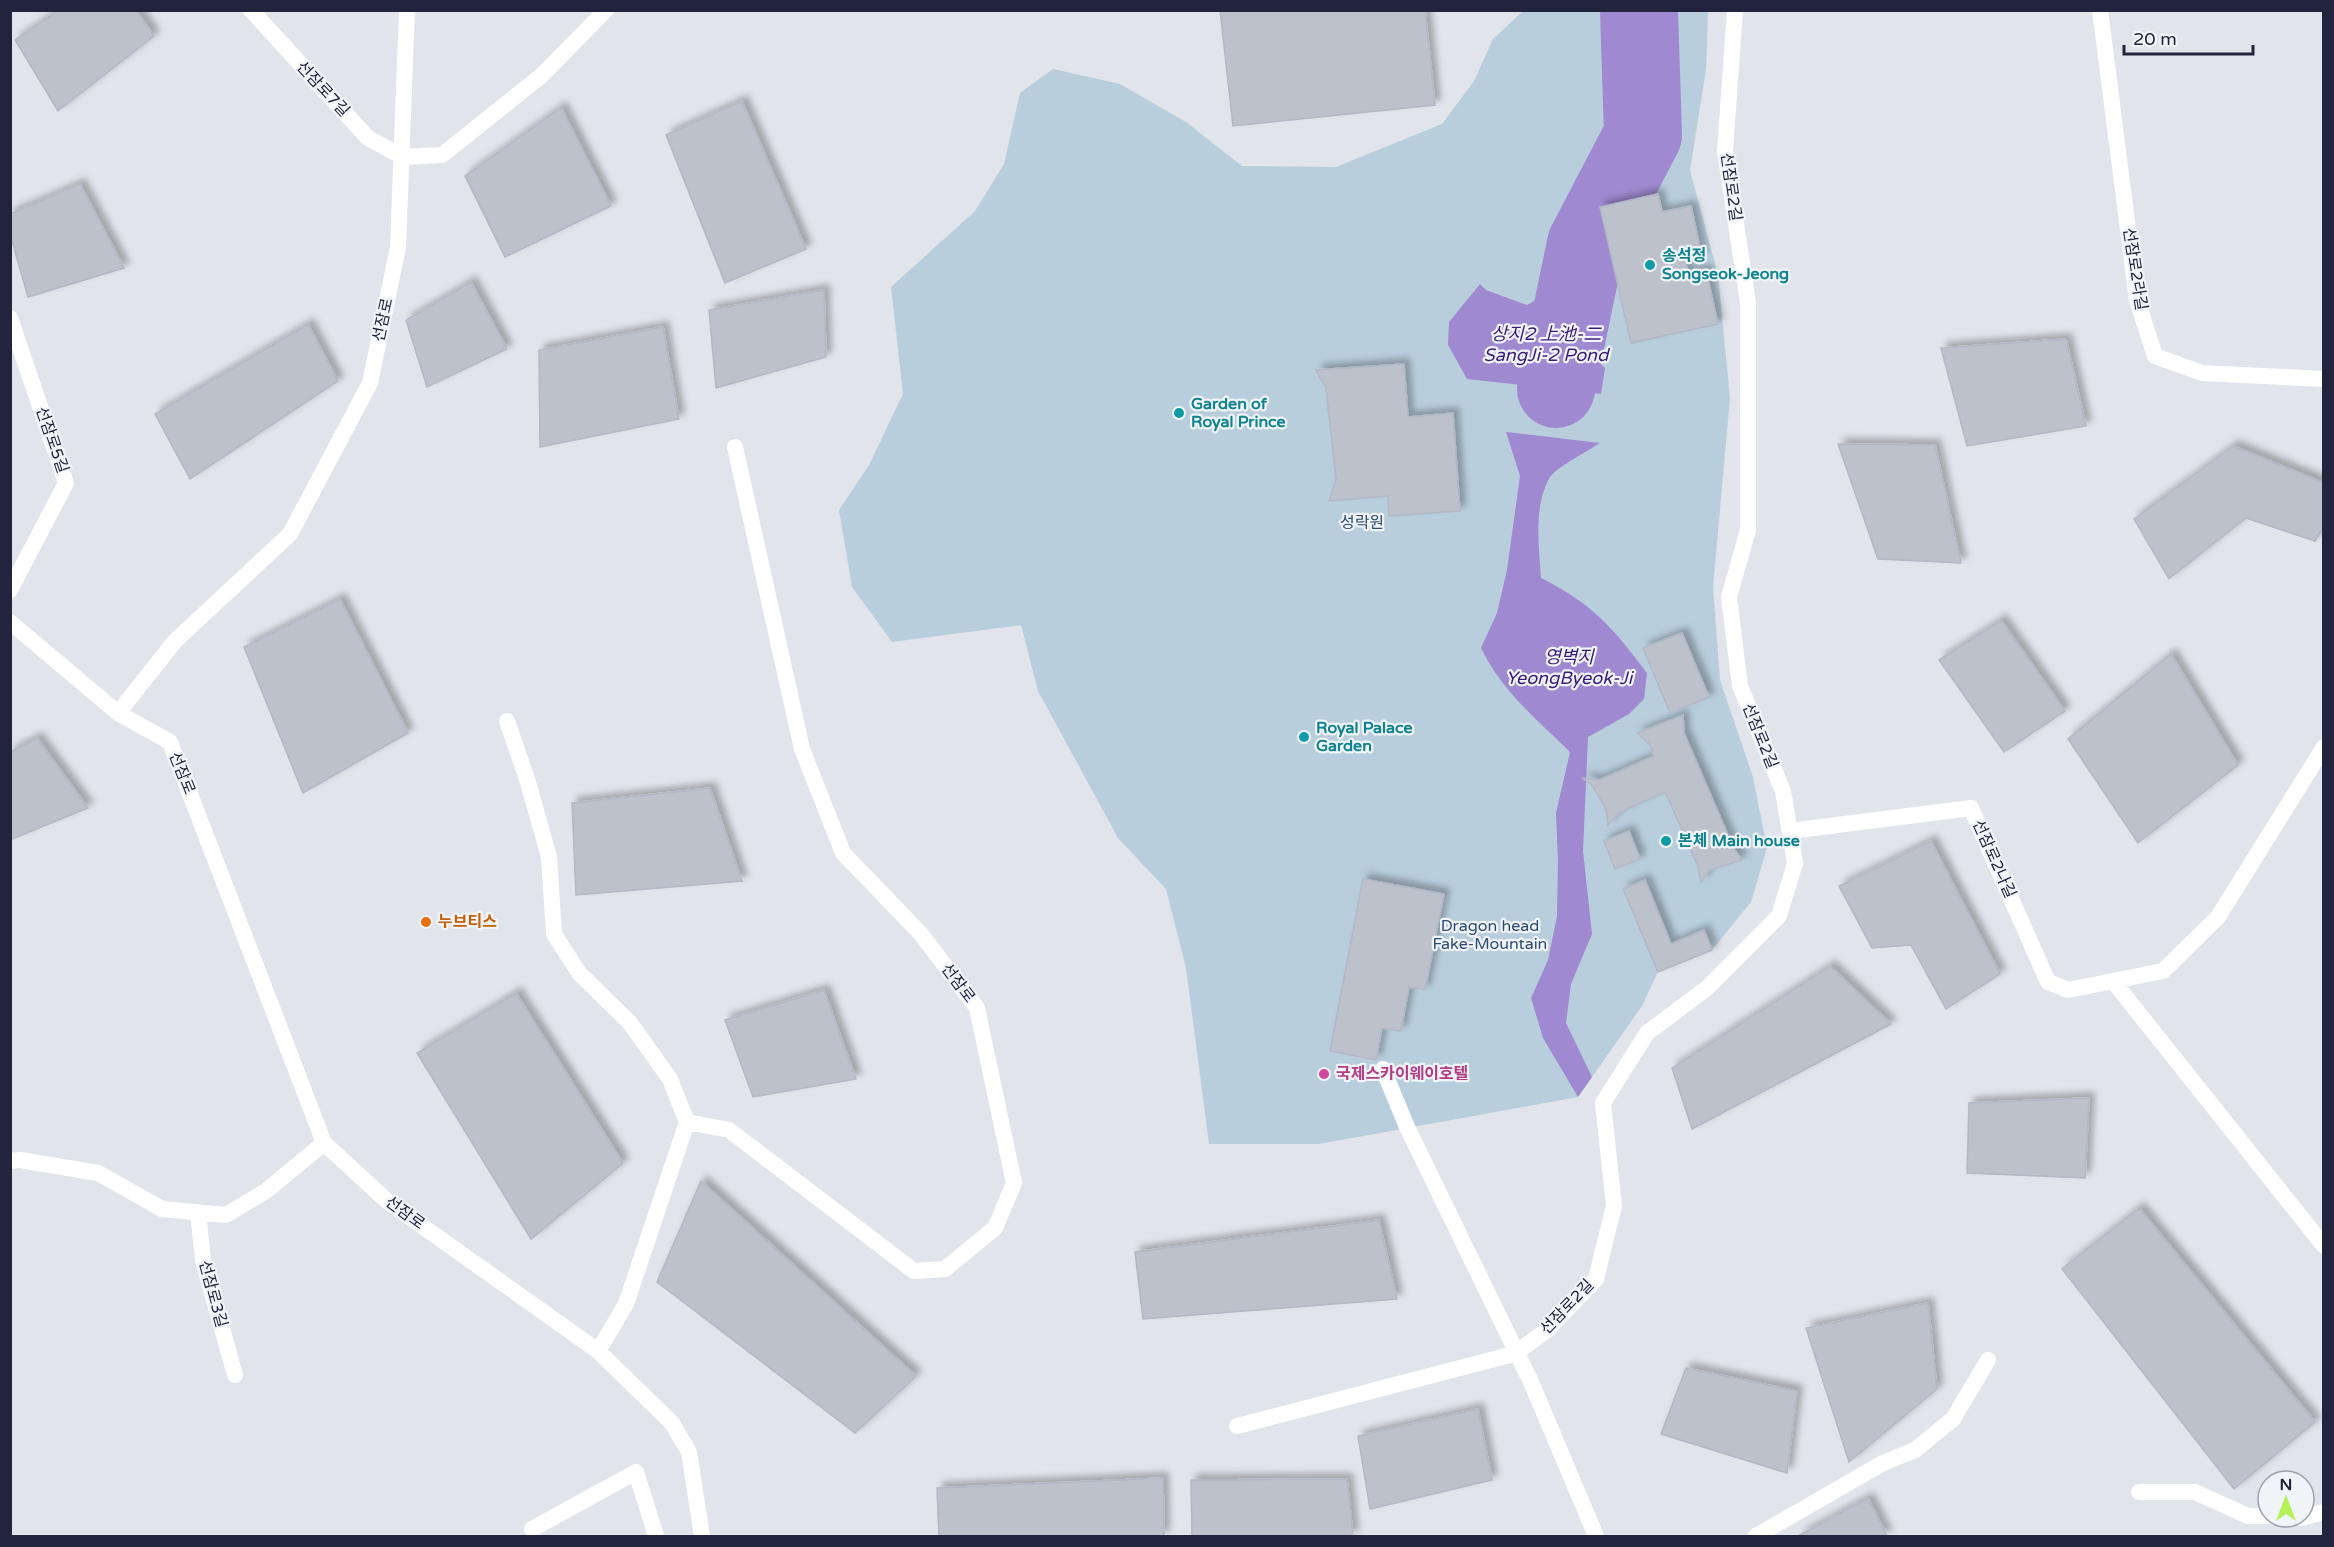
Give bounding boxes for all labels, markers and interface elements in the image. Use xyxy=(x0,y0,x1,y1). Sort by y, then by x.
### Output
scale bar xyxy=(2124,18,2253,56)
text: 20 m xyxy=(2133,28,2177,50)
street label: 선잠로7길 xyxy=(292,57,354,121)
street label: 선잠로2길 xyxy=(1716,151,1746,223)
street label: 선잠로2라길 xyxy=(2119,226,2151,312)
place label: 송석정 Songseok-Jeong xyxy=(1662,246,1789,284)
marker: 송석정 Songseok-Jeong xyxy=(1643,258,1657,272)
street label: 선잠로 xyxy=(369,296,397,344)
water label: 상지2 上池-二 SangJi-2 Pond xyxy=(1484,323,1611,366)
place label: Garden of Royal Prince xyxy=(1191,394,1286,432)
street label: 선잠로5길 xyxy=(31,404,73,476)
marker: Garden of Royal Prince xyxy=(1172,406,1186,420)
park label: 성락원 xyxy=(1340,513,1384,533)
water label: 영벽지 YeongByeok-Ji xyxy=(1506,646,1635,689)
street label: 선잠로2길 xyxy=(1738,700,1782,772)
place label: Royal Palace Garden xyxy=(1316,718,1412,756)
marker: Royal Palace Garden xyxy=(1297,730,1311,744)
street label: 선잠로 xyxy=(164,749,200,797)
street label: 선잠로2나길 xyxy=(1968,817,2020,901)
place label: 본체 Main house xyxy=(1678,831,1800,851)
marker: 본체 Main house xyxy=(1659,834,1673,848)
place label: 누브티스 xyxy=(438,912,497,932)
marker: 누브티스 xyxy=(419,915,433,929)
park label: Dragon head Fake-Mountain xyxy=(1433,916,1547,954)
street label: 선잠로 xyxy=(937,959,979,1007)
place label: 국제스카이웨이호텔 xyxy=(1336,1064,1468,1084)
marker: 국제스카이웨이호텔 xyxy=(1317,1067,1331,1081)
street label: 선잠로 xyxy=(381,1192,429,1234)
street label: 선잠로3길 xyxy=(194,1258,232,1330)
street label: 선잠로2길 xyxy=(1536,1275,1598,1339)
north arrow xyxy=(2256,1469,2316,1529)
text: N xyxy=(2280,1475,2292,1495)

